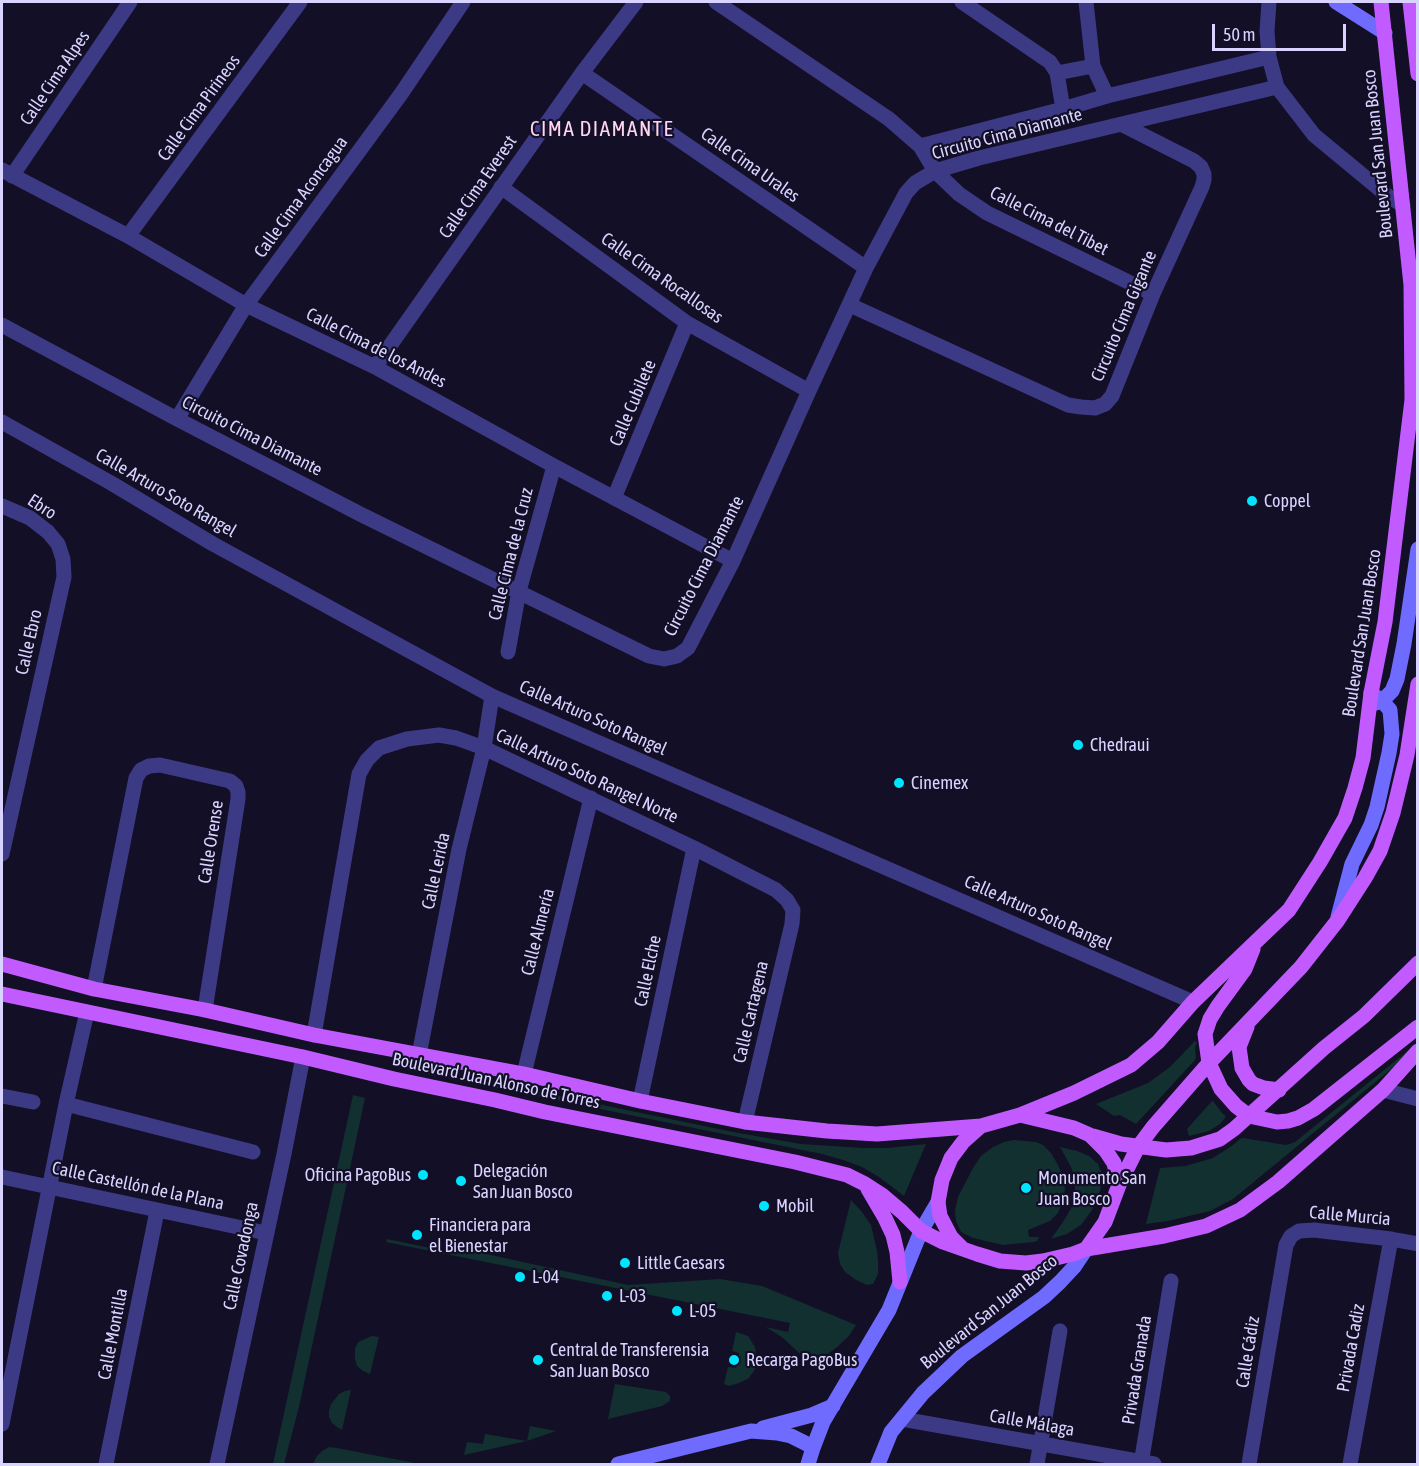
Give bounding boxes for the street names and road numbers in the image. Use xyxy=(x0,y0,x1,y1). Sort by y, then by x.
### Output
street label: Calle Cima Alpes xyxy=(16,27,94,129)
street label: Calle Cima Pirineos xyxy=(153,51,245,165)
street label: Boulevard San Juan Bosco xyxy=(1358,68,1398,240)
street label: Circuito Cima Diamante xyxy=(929,104,1085,164)
street label: Calle Cima Urales xyxy=(696,123,804,207)
street label: Calle Cima Everest xyxy=(435,131,521,243)
street label: Calle Cima Aconcagua xyxy=(250,132,352,262)
street label: Calle Cima del Tibet xyxy=(986,182,1112,260)
street label: Calle Cima Rocallosas xyxy=(597,228,727,328)
street label: Circuito Cima Gigante xyxy=(1087,247,1161,385)
street label: Calle Cima de los Andes xyxy=(302,303,450,393)
street label: Calle Cubilete xyxy=(605,356,661,450)
street label: Circuito Cima Diamante xyxy=(178,391,326,481)
street label: Calle Arturo Soto Rangel xyxy=(92,444,240,542)
street label: Calle Cima de la Cruz xyxy=(484,485,538,623)
street label: Ebro xyxy=(24,490,60,524)
street label: Circuito Cima Diamante xyxy=(659,492,749,640)
street label: Boulevard San Juan Bosco xyxy=(1338,547,1386,719)
street label: Calle Ebro xyxy=(11,607,47,677)
street label: Calle Arturo Soto Rangel xyxy=(516,676,670,760)
street label: Calle Arturo Soto Rangel Norte xyxy=(492,724,682,828)
street label: Calle Orense xyxy=(194,799,228,885)
street label: Calle Lerida xyxy=(417,831,455,911)
street label: Calle Arturo Soto Rangel xyxy=(961,871,1115,955)
street label: Calle Almería xyxy=(517,886,559,978)
street label: Calle Elche xyxy=(630,933,666,1009)
street label: Calle Cartagena xyxy=(729,959,773,1065)
street label: Boulevard Juan Alonso de Torres xyxy=(390,1048,602,1114)
street label: Calle Castellón de la Plana xyxy=(50,1157,226,1215)
street label: Calle Covadonga xyxy=(219,1200,263,1312)
street label: Calle Murcia xyxy=(1308,1202,1392,1230)
street label: Boulevard San Juan Bosco xyxy=(916,1250,1062,1374)
street label: Calle Montilla xyxy=(94,1286,132,1382)
street label: Privada Cadiz xyxy=(1333,1302,1369,1394)
street label: Privada Granada xyxy=(1118,1314,1156,1426)
street label: Calle Cádiz xyxy=(1232,1315,1264,1389)
street label: Calle Málaga xyxy=(988,1405,1076,1441)

